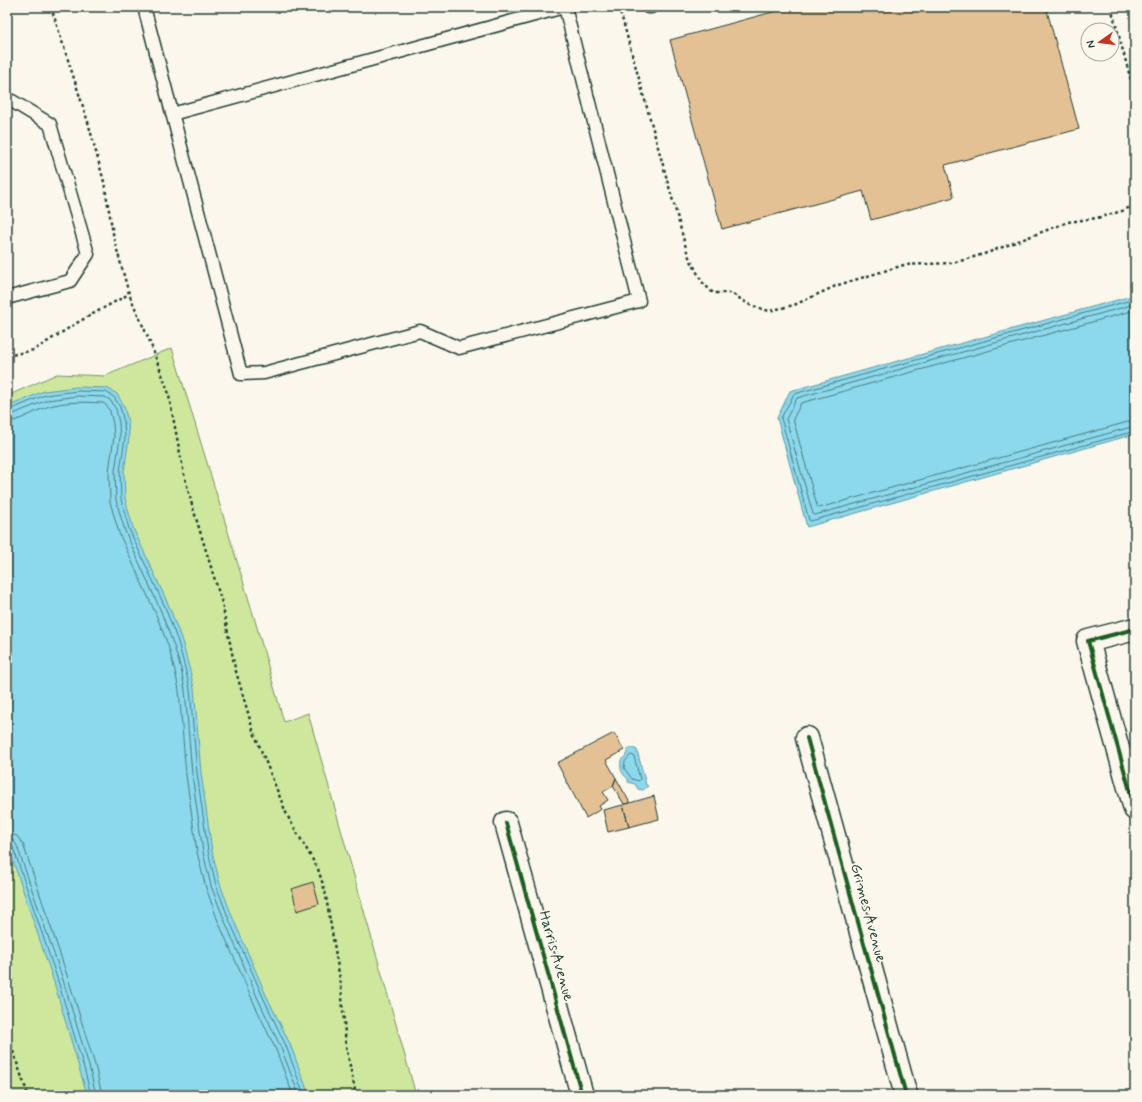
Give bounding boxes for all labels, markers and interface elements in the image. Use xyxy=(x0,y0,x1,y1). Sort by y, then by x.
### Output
north arrow xyxy=(1080,22,1120,62)
text: N xyxy=(1084,39,1099,49)
street label: Grimes Avenue xyxy=(845,861,891,965)
street label: Harris Avenue xyxy=(534,908,578,1004)

